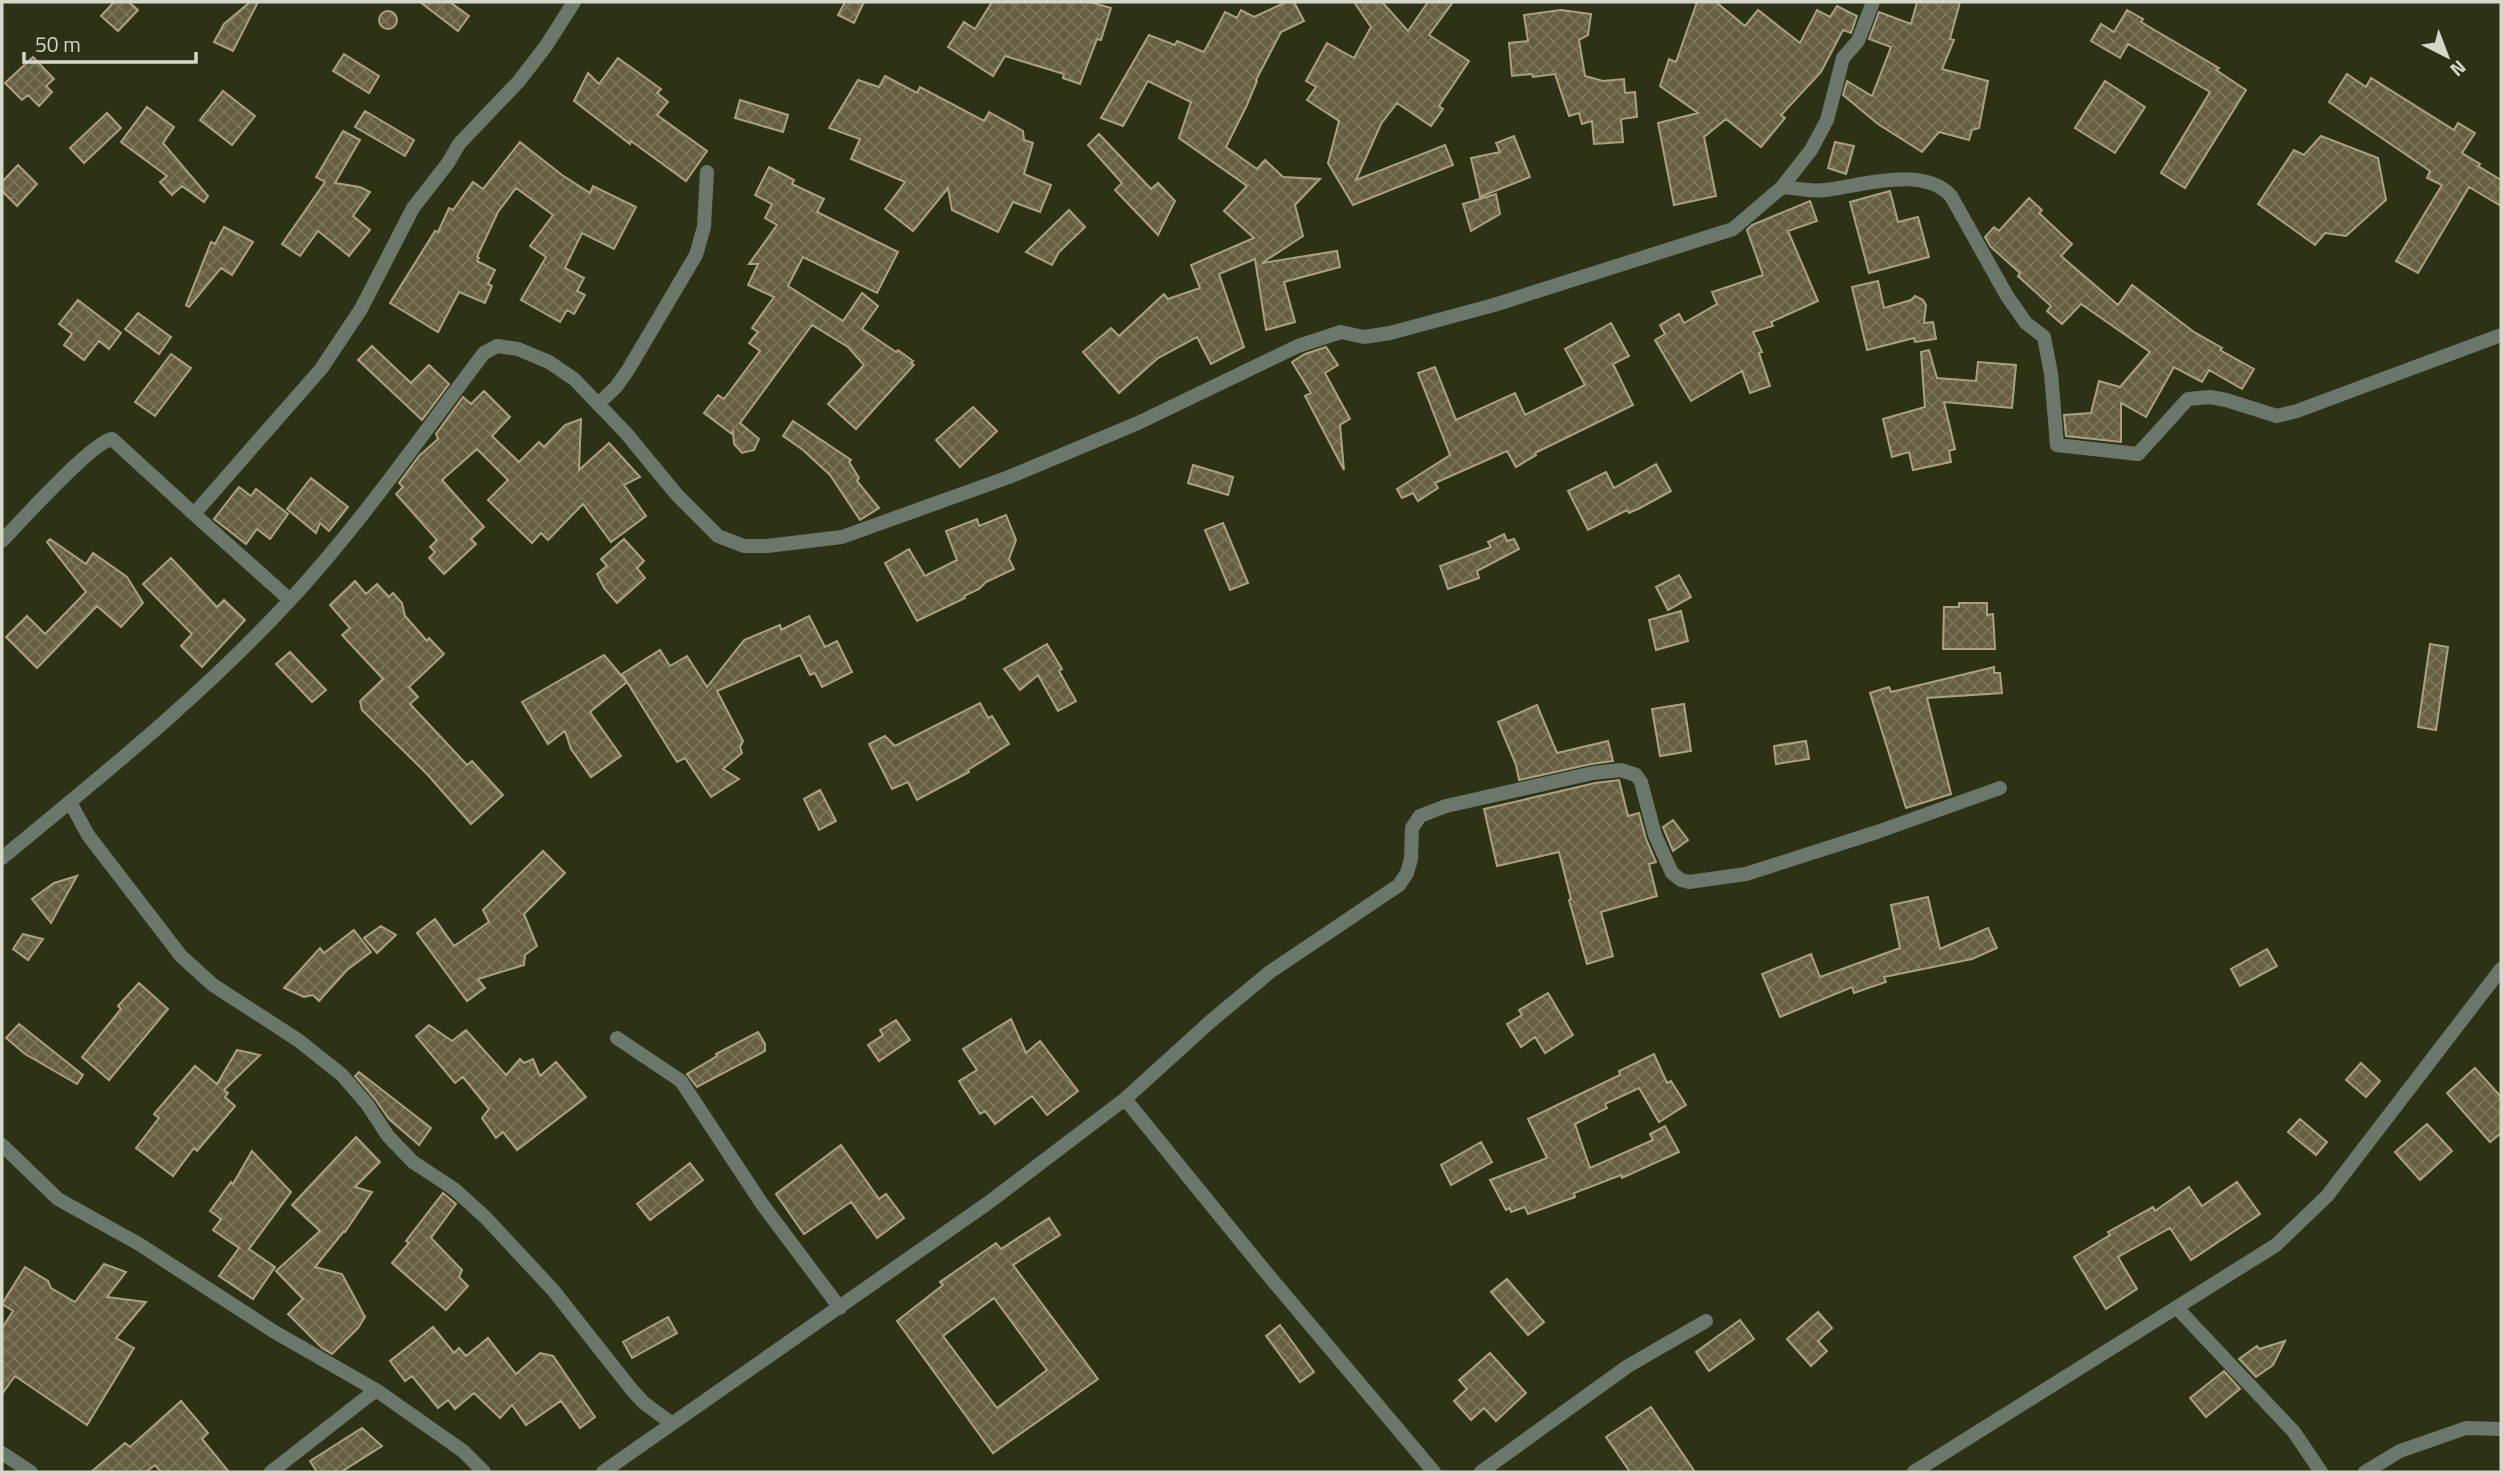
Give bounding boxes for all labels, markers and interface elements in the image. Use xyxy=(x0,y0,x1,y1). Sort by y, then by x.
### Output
scale bar xyxy=(24,21,196,65)
north arrow xyxy=(2412,21,2482,91)
text: 50 m xyxy=(35,28,81,60)
text: N xyxy=(2444,54,2473,84)

